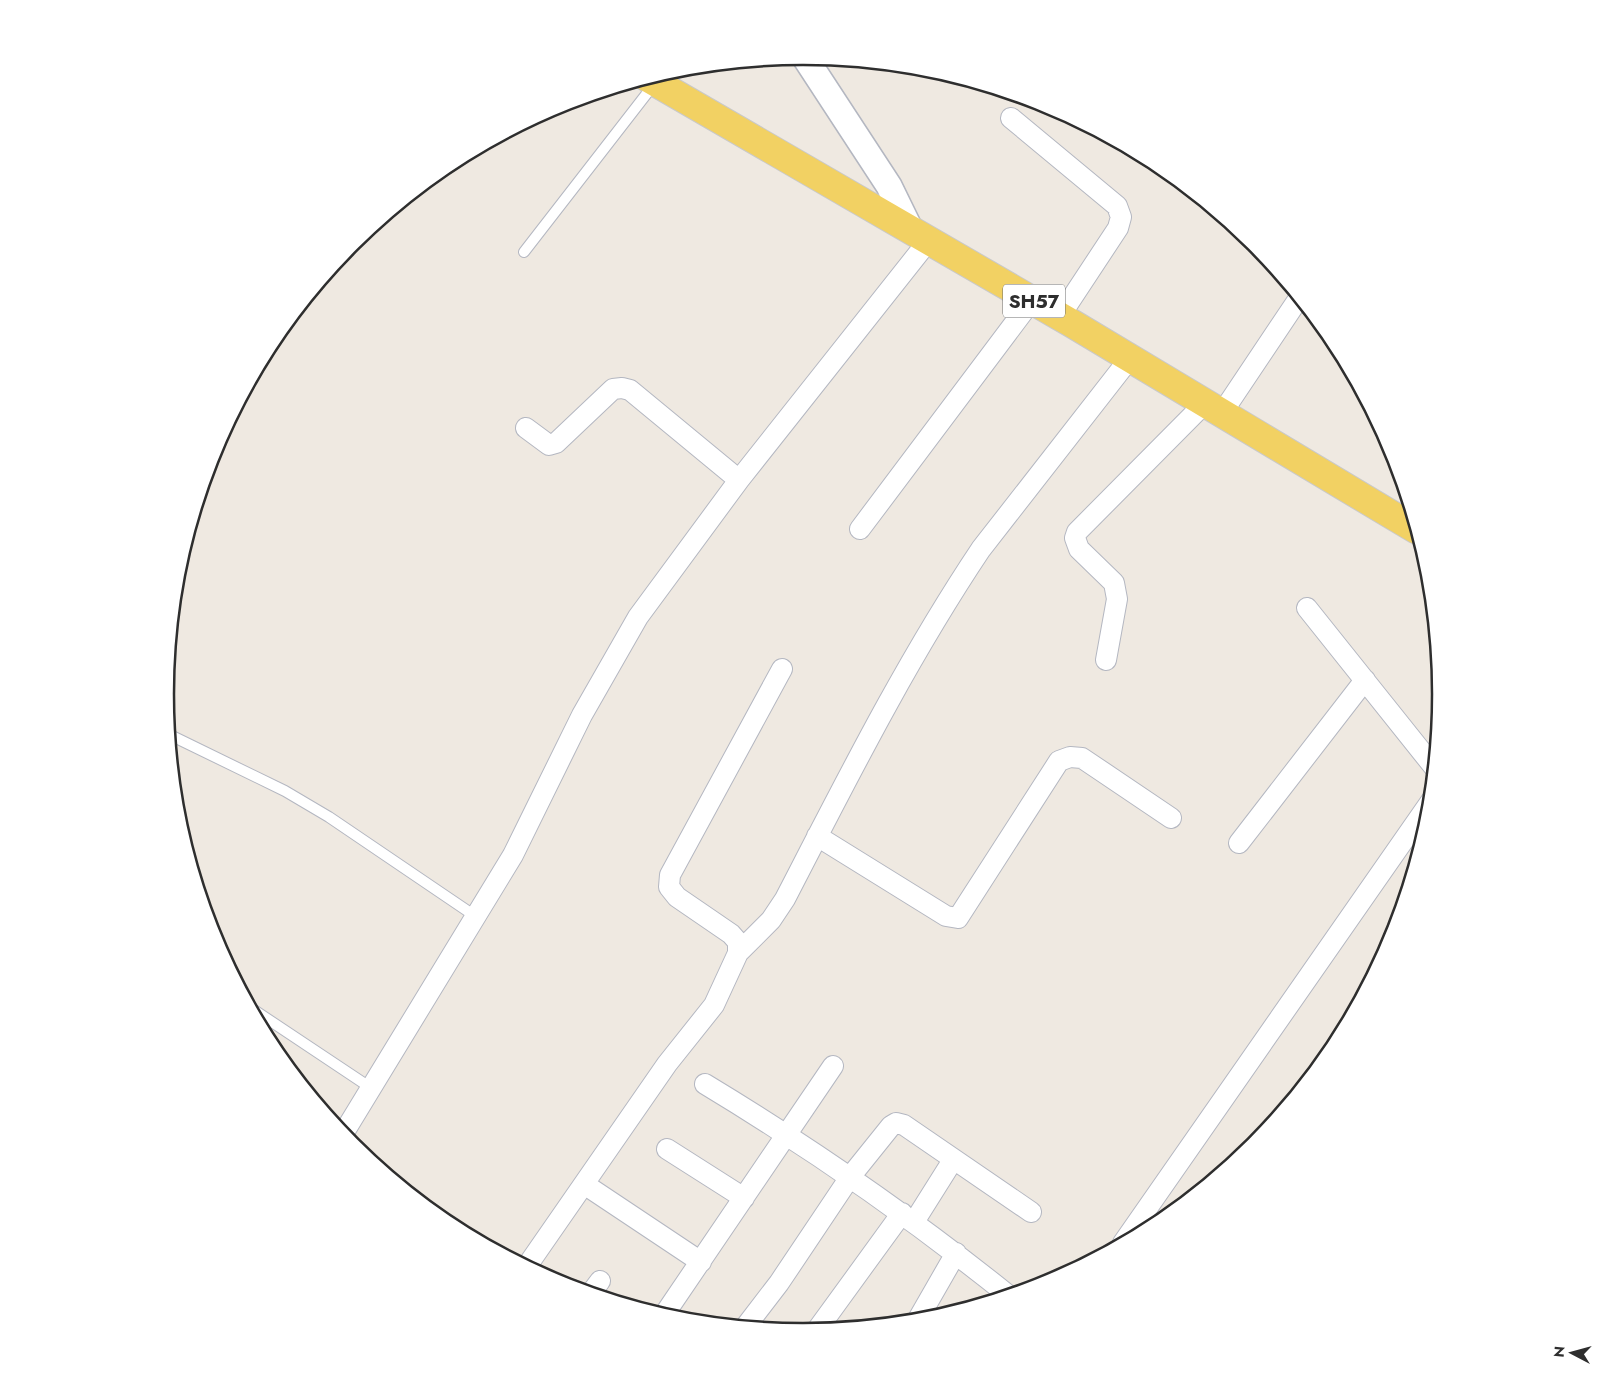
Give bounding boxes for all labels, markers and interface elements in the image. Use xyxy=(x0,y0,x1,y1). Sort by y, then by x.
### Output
road number: SH57 xyxy=(1003,284,1065,318)
north arrow xyxy=(1547,1328,1597,1378)
text: N xyxy=(1549,1345,1570,1358)

